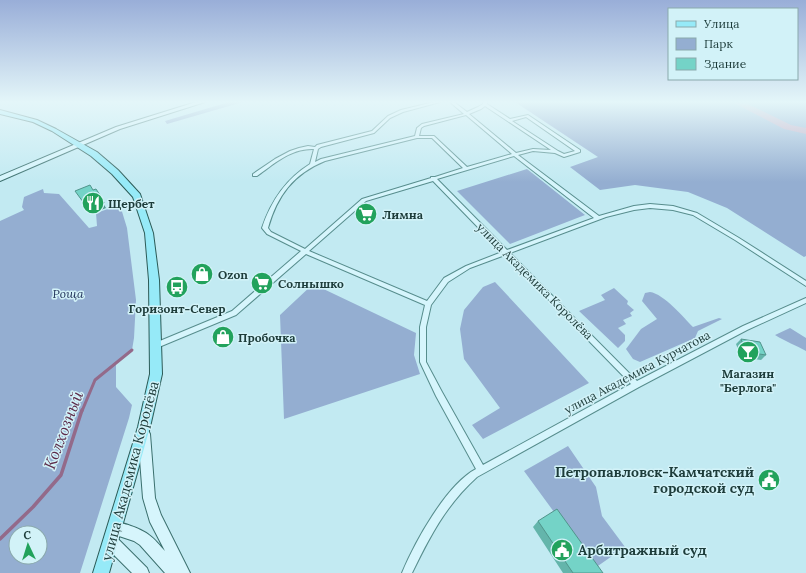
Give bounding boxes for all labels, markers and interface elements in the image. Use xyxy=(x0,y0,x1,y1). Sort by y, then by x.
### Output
legend xyxy=(668,8,798,80)
text: Улица xyxy=(703,16,740,31)
text: Парк xyxy=(704,36,733,51)
text: Здание xyxy=(704,56,747,71)
restaurant icon: Щербет xyxy=(80,190,106,216)
place label: Щербет xyxy=(108,196,155,211)
supermarket icon: Лимна xyxy=(353,201,379,227)
place label: Лимна xyxy=(382,207,424,222)
street label: улица Академика Королёва xyxy=(474,220,596,342)
shop icon: Ozon xyxy=(189,261,215,287)
place label: Ozon xyxy=(218,267,248,282)
supermarket icon: Солнышко xyxy=(249,270,275,296)
bus stop icon: Горизонт-Север xyxy=(164,274,190,300)
place label: Солнышко xyxy=(278,276,344,291)
park label: Роща xyxy=(53,286,84,301)
place label: Горизонт-Север xyxy=(128,301,226,316)
shop icon: Пробочка xyxy=(210,324,236,350)
street label: улица Академика Курчатова xyxy=(561,327,713,417)
place label: Пробочка xyxy=(238,330,296,345)
bar icon: Магазин "Берлога" xyxy=(735,339,761,365)
place label: Магазин "Берлога" xyxy=(720,366,776,395)
street label: улица Академика Королёва xyxy=(97,379,163,563)
water label: Колхозный xyxy=(39,388,87,472)
place label: Петропавловск-Камчатский городской суд xyxy=(555,463,754,497)
public building icon: Петропавловск-Камчатский городской суд xyxy=(756,467,782,493)
north arrow xyxy=(8,525,48,565)
text: С xyxy=(23,528,32,542)
public building icon: Арбитражный суд xyxy=(549,537,575,563)
place label: Арбитражный суд xyxy=(578,541,707,559)

